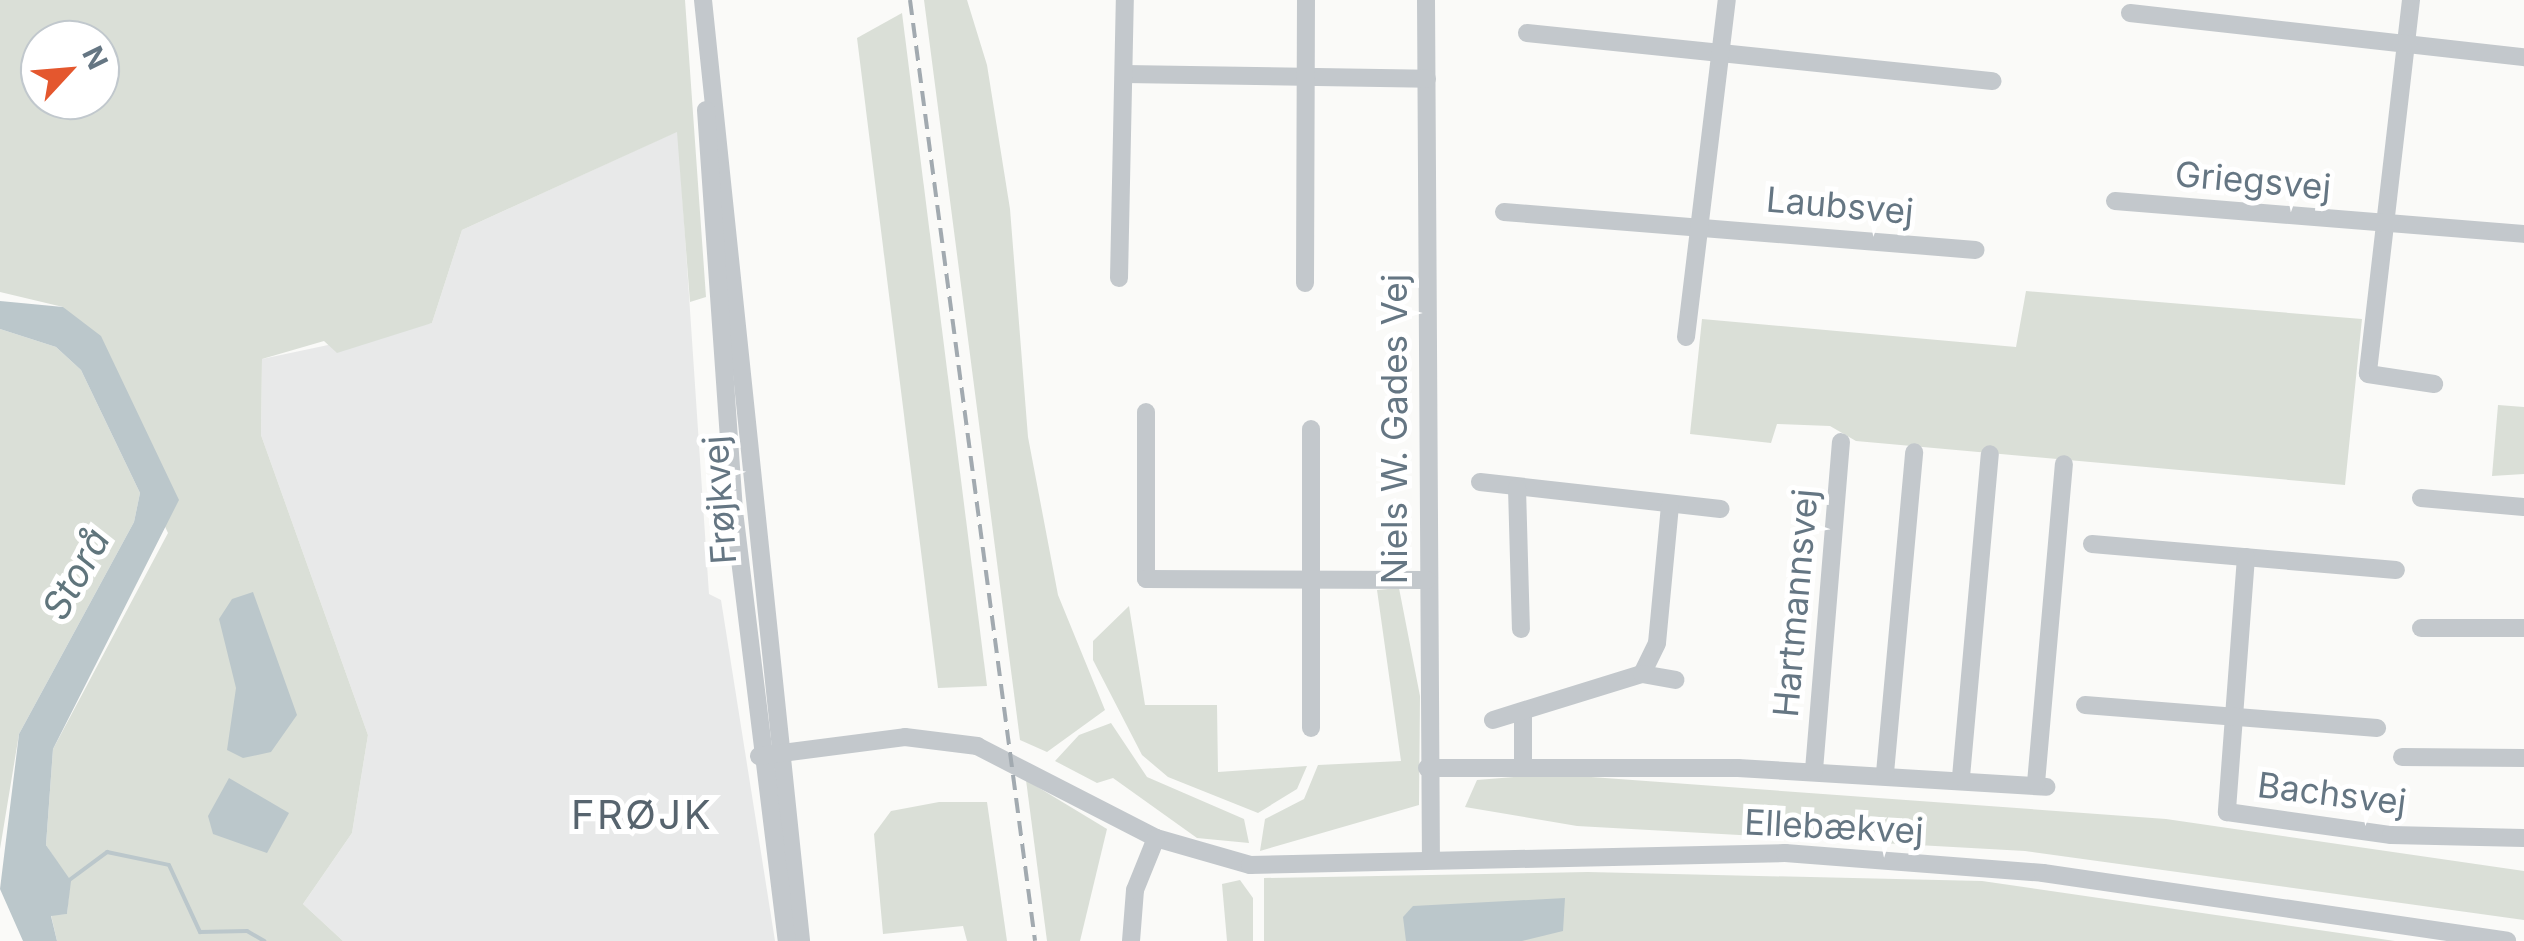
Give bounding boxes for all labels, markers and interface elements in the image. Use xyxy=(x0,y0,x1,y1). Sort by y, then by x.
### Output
north arrow xyxy=(20,20,120,120)
text: N xyxy=(75,41,115,75)
street label: Griegsvej xyxy=(2173,152,2333,208)
street label: Laubsvej xyxy=(1764,178,1916,232)
street label: Niels W. Gades Vej xyxy=(1373,274,1415,584)
street label: Frøjkvej xyxy=(694,434,744,566)
street label: Hartmannsvej xyxy=(1764,487,1826,719)
water label: Storå xyxy=(33,521,119,627)
street label: Bachsvej xyxy=(2255,763,2409,823)
district label: FRØJK xyxy=(571,791,713,839)
street label: Ellebækvej xyxy=(1743,800,1925,852)

